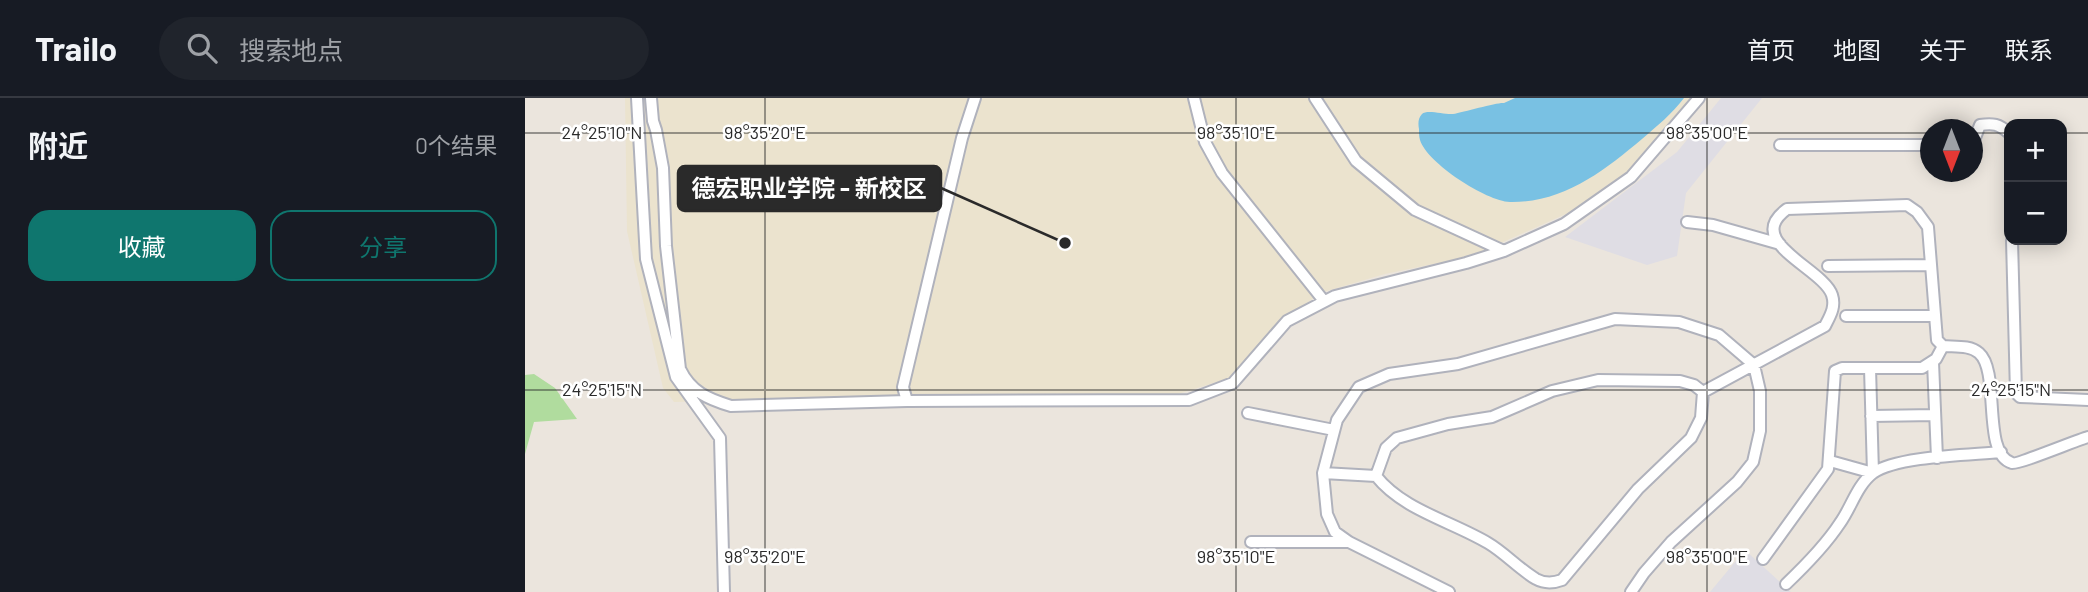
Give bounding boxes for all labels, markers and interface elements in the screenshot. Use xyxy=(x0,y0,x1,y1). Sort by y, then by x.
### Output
search box xyxy=(159,17,649,80)
text: Trailo xyxy=(35,28,117,68)
icon: search xyxy=(183,29,221,67)
text: 搜索地点 xyxy=(239,34,343,65)
text: 首页 xyxy=(1747,35,1795,64)
text: 地图 xyxy=(1833,35,1881,64)
text: 关于 xyxy=(1919,35,1967,64)
text: 联系 xyxy=(2005,35,2053,64)
north arrow xyxy=(1920,119,1983,182)
map controls xyxy=(2004,119,2067,245)
button: + xyxy=(2004,119,2067,182)
text: 24°25'10"N xyxy=(561,121,643,143)
text: 98°35'20"E xyxy=(724,121,806,143)
text: 98°35'10"E xyxy=(1197,121,1275,143)
text: 98°35'00"E xyxy=(1666,121,1748,143)
text: 附近 xyxy=(28,127,88,163)
text: 0个结果 xyxy=(415,131,497,159)
callout: 德宏职业学院 - 新校区 xyxy=(678,166,941,211)
text: 德宏职业学院 - 新校区 xyxy=(691,173,927,202)
button: − xyxy=(2004,182,2067,245)
button: 收藏 xyxy=(28,210,256,281)
button: 分享 xyxy=(270,210,497,281)
text: 24°25'15"N xyxy=(562,378,642,400)
text: 24°25'15"N xyxy=(1971,378,2051,400)
text: 98°35'20"E xyxy=(724,545,806,567)
text: 98°35'10"E xyxy=(1197,545,1275,567)
text: 98°35'00"E xyxy=(1666,545,1748,567)

